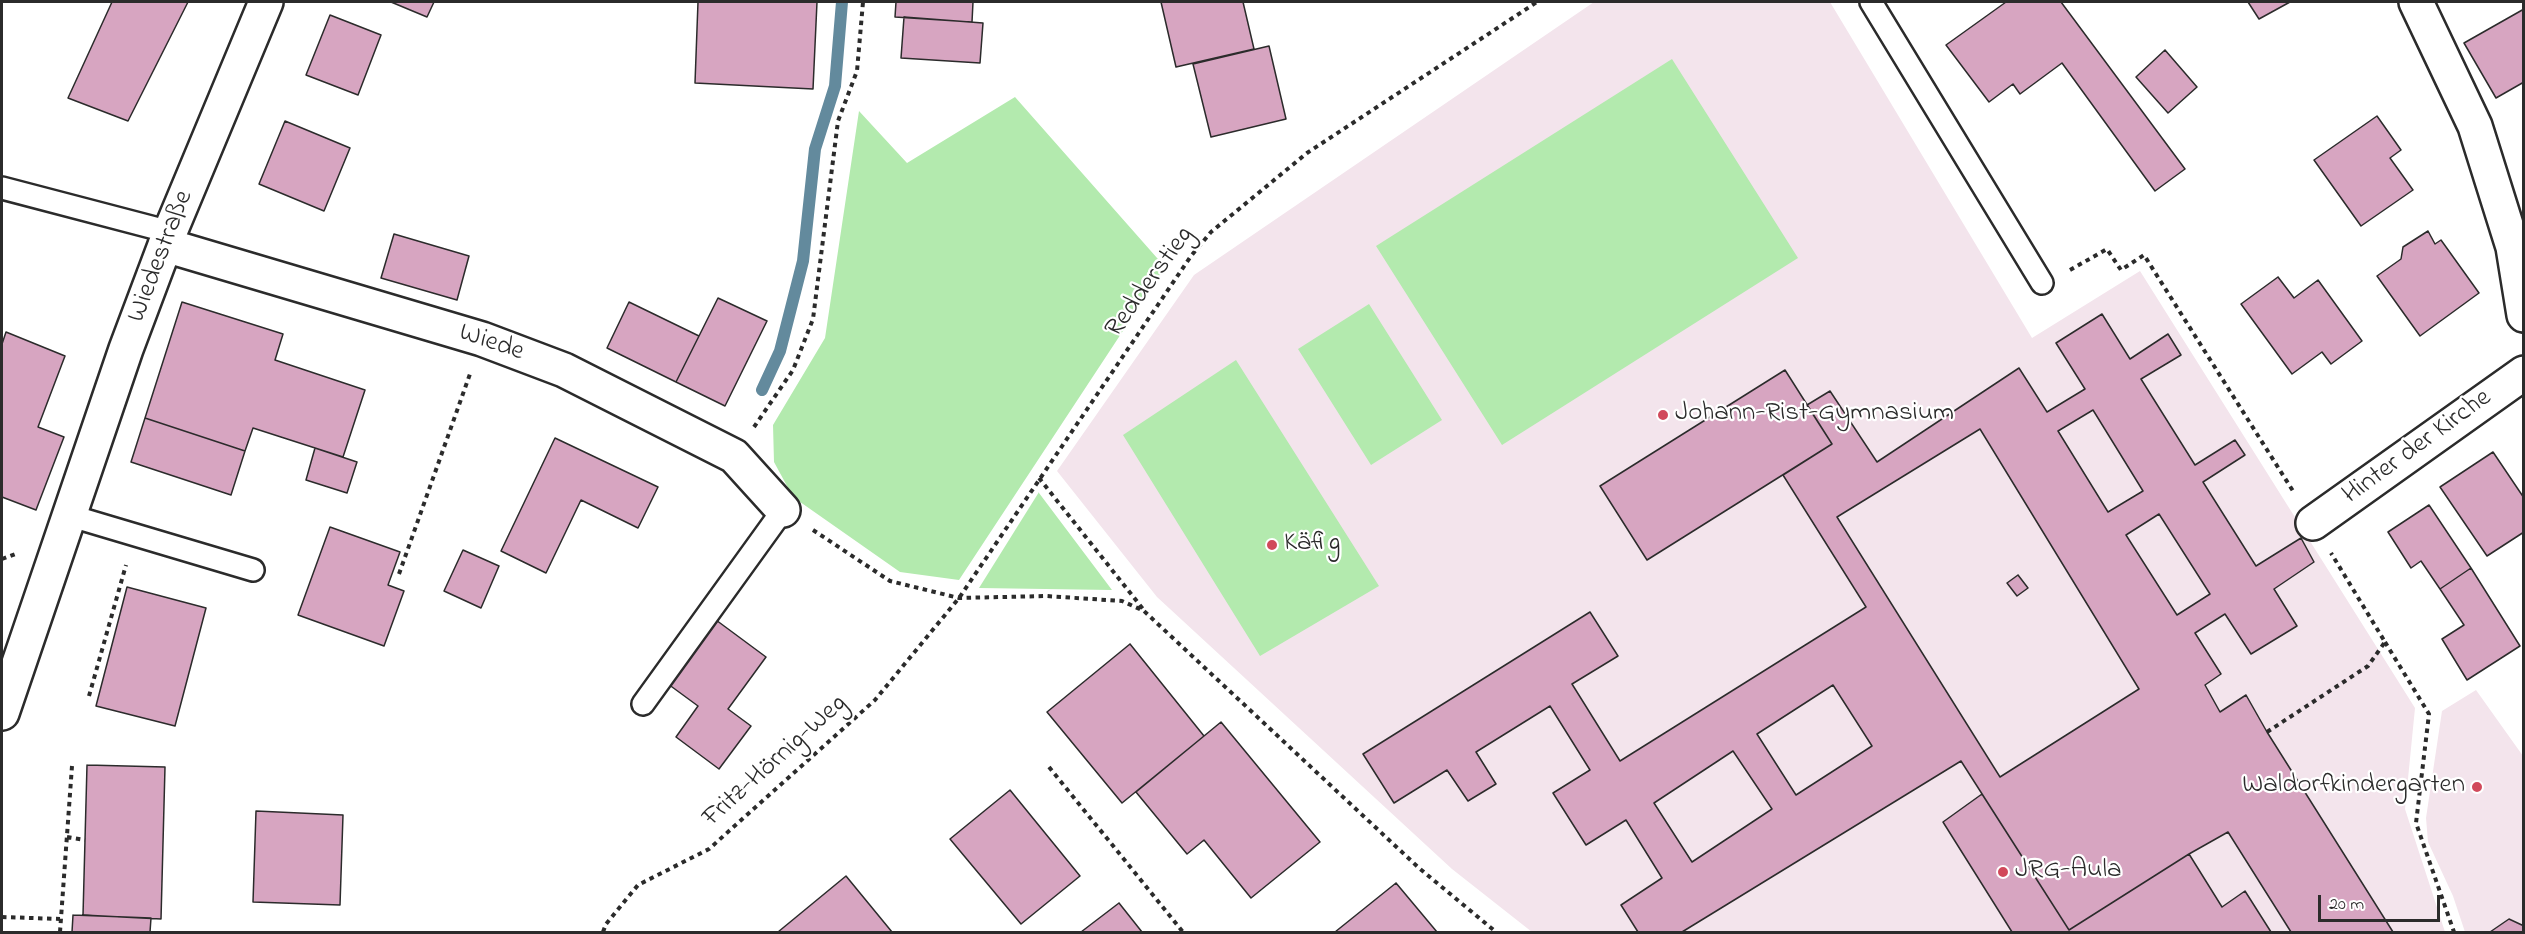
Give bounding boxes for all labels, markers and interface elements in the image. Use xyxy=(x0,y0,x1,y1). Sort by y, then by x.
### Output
street label: Wiedestraße xyxy=(122,187,202,327)
street label: Redderstieg xyxy=(1100,221,1202,345)
street label: Wiede xyxy=(454,318,528,370)
street label: Hinter der Kirche xyxy=(2337,383,2499,513)
place label: Johann-Rist-Gymnasium xyxy=(1675,399,1954,431)
marker: Johann-Rist-Gymnasium xyxy=(1656,408,1670,422)
place label: Käfig xyxy=(1284,529,1340,561)
marker: Käfig xyxy=(1265,538,1279,552)
street label: Fritz-Hörnig-Weg xyxy=(697,689,855,835)
place label: Waldorfkindergarten xyxy=(2242,771,2465,803)
marker: Waldorfkindergarten xyxy=(2470,780,2484,794)
place label: JRG-Aula xyxy=(2015,856,2122,888)
marker: JRG-Aula xyxy=(1996,865,2010,879)
scale bar xyxy=(2321,883,2442,921)
text: 20 m xyxy=(2329,892,2364,918)

